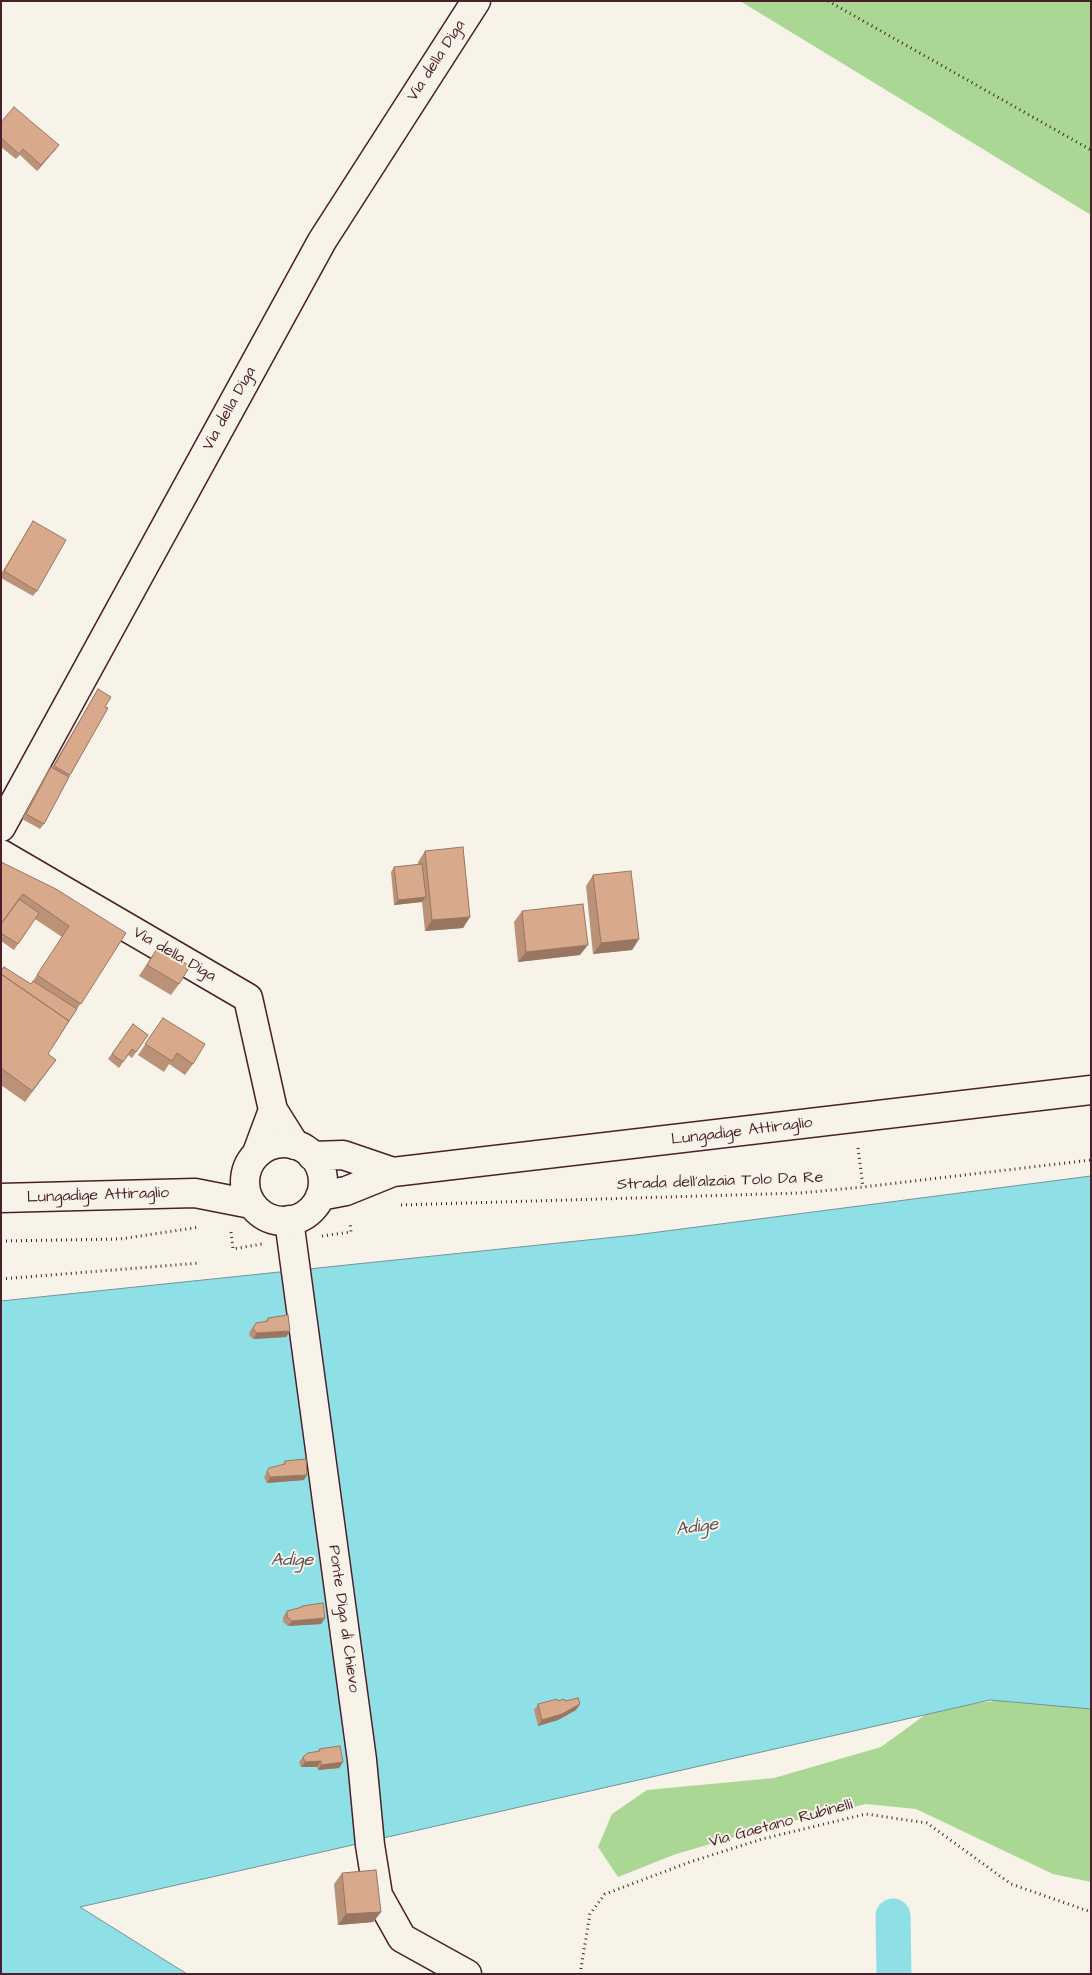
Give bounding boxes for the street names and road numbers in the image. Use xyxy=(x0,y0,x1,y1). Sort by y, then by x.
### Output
street label: Via della Diga xyxy=(404,17,470,105)
street label: Via della Diga xyxy=(199,364,261,454)
street label: Via della Diga xyxy=(129,924,219,986)
street label: Lungadige Attiraglio xyxy=(670,1114,814,1150)
street label: Strada dell'alzaia Tolo Da Re xyxy=(616,1169,824,1195)
street label: Lungadige Attiraglio xyxy=(27,1184,169,1208)
street label: Ponte Diga di Chievo xyxy=(323,1544,363,1694)
street label: Via Gaetano Rubinelli xyxy=(707,1796,855,1852)

